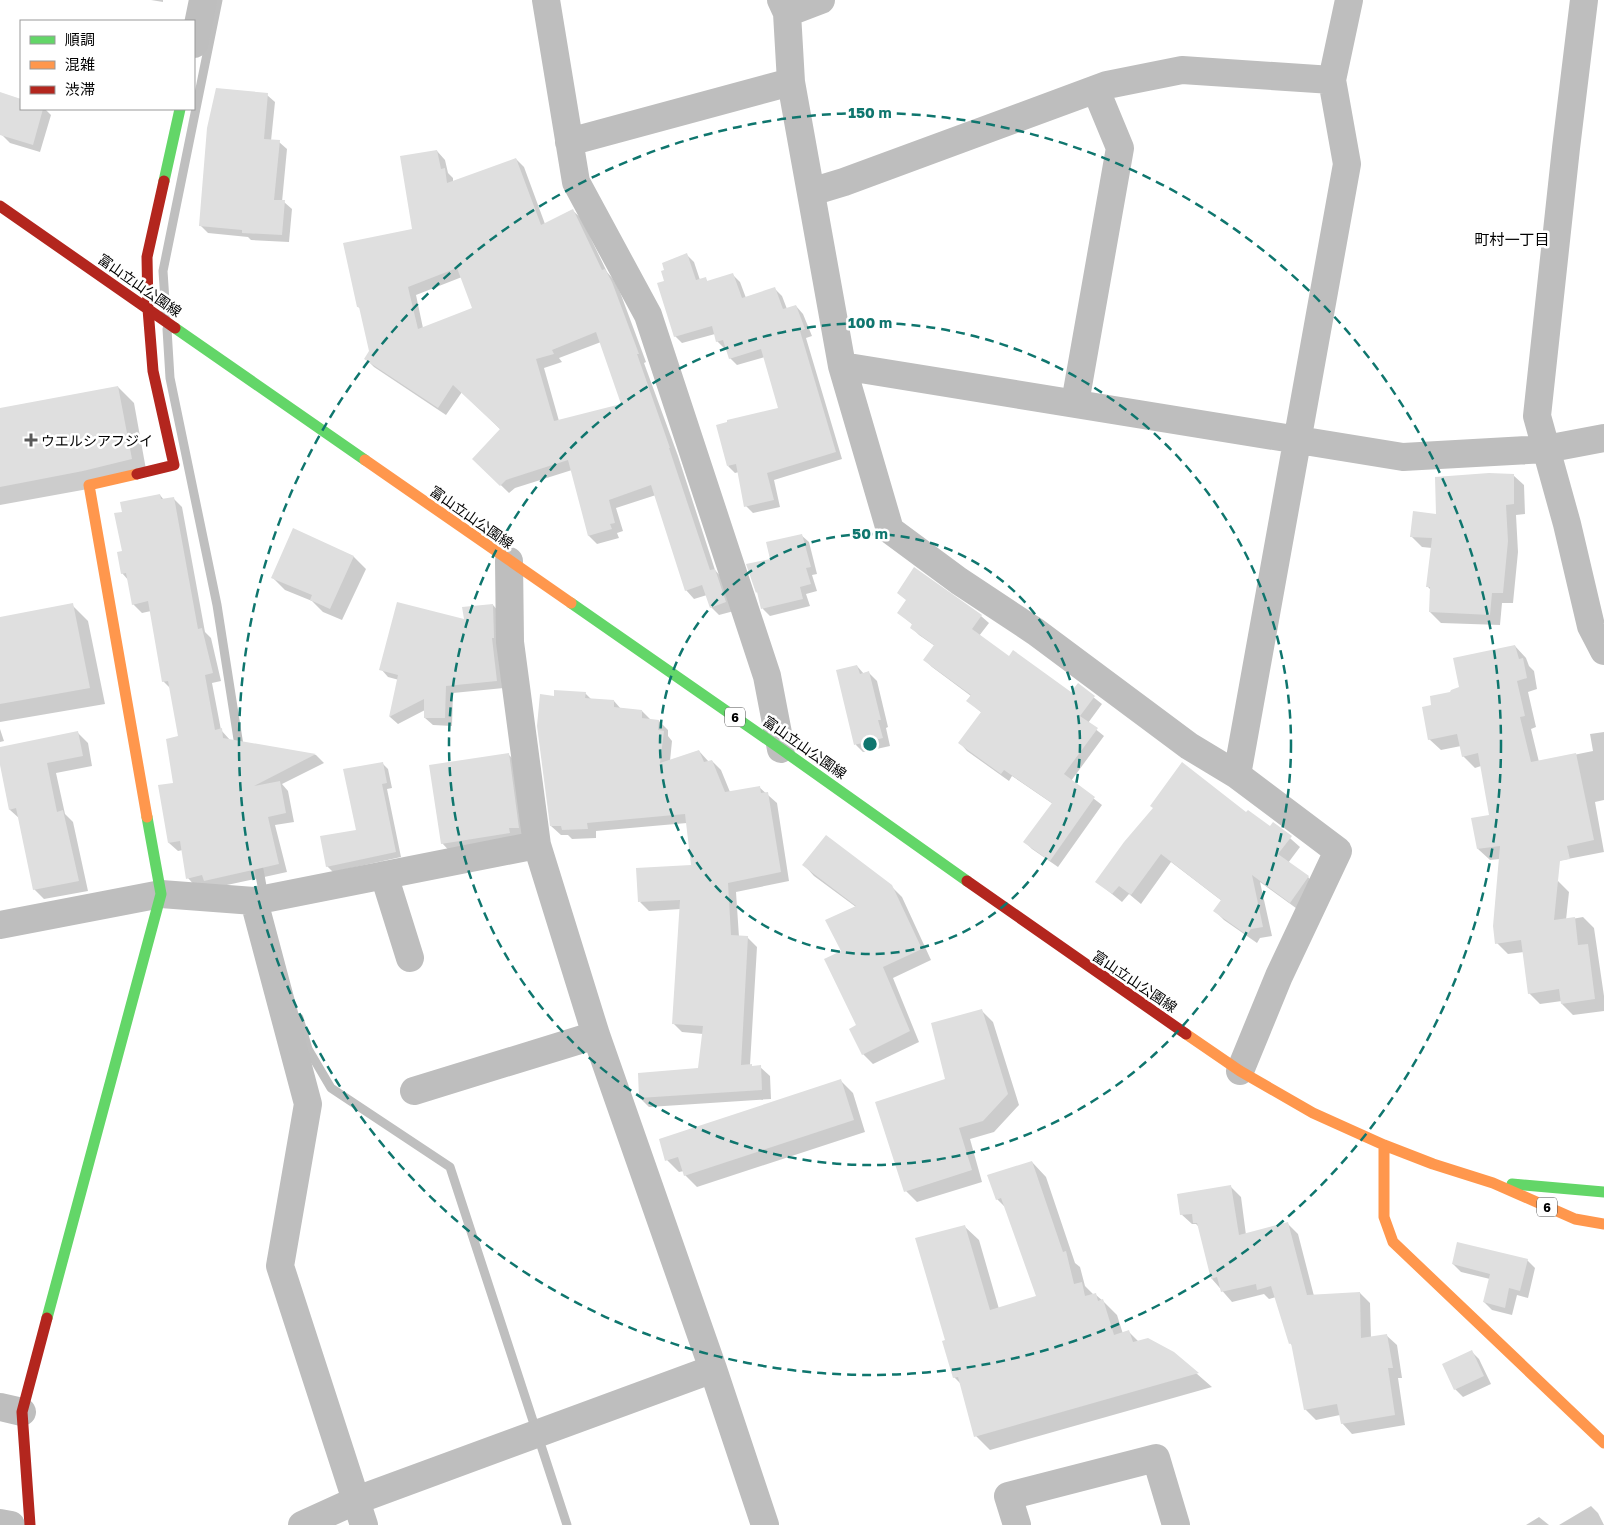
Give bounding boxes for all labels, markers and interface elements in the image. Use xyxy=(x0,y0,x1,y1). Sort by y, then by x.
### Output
legend xyxy=(20,20,195,110)
text: 順調 xyxy=(65,30,95,48)
text: 混雑 xyxy=(65,55,95,73)
text: 渋滞 xyxy=(65,80,95,98)
text: 150 m xyxy=(848,103,892,121)
district label: 町村一丁目 xyxy=(1474,230,1550,248)
street label: 富山立山公園線 xyxy=(95,250,185,320)
text: 100 m xyxy=(848,313,892,331)
place label: ウエルシアフジイ xyxy=(41,432,153,449)
marker: ウエルシアフジイ xyxy=(25,434,37,446)
street label: 富山立山公園線 xyxy=(427,482,517,552)
text: 50 m xyxy=(852,524,888,542)
road number: 6 xyxy=(725,708,745,726)
street label: 富山立山公園線 xyxy=(760,712,850,782)
centre of rings xyxy=(861,735,879,753)
street label: 富山立山公園線 xyxy=(1090,947,1180,1015)
road number: 6 xyxy=(1537,1198,1557,1216)

